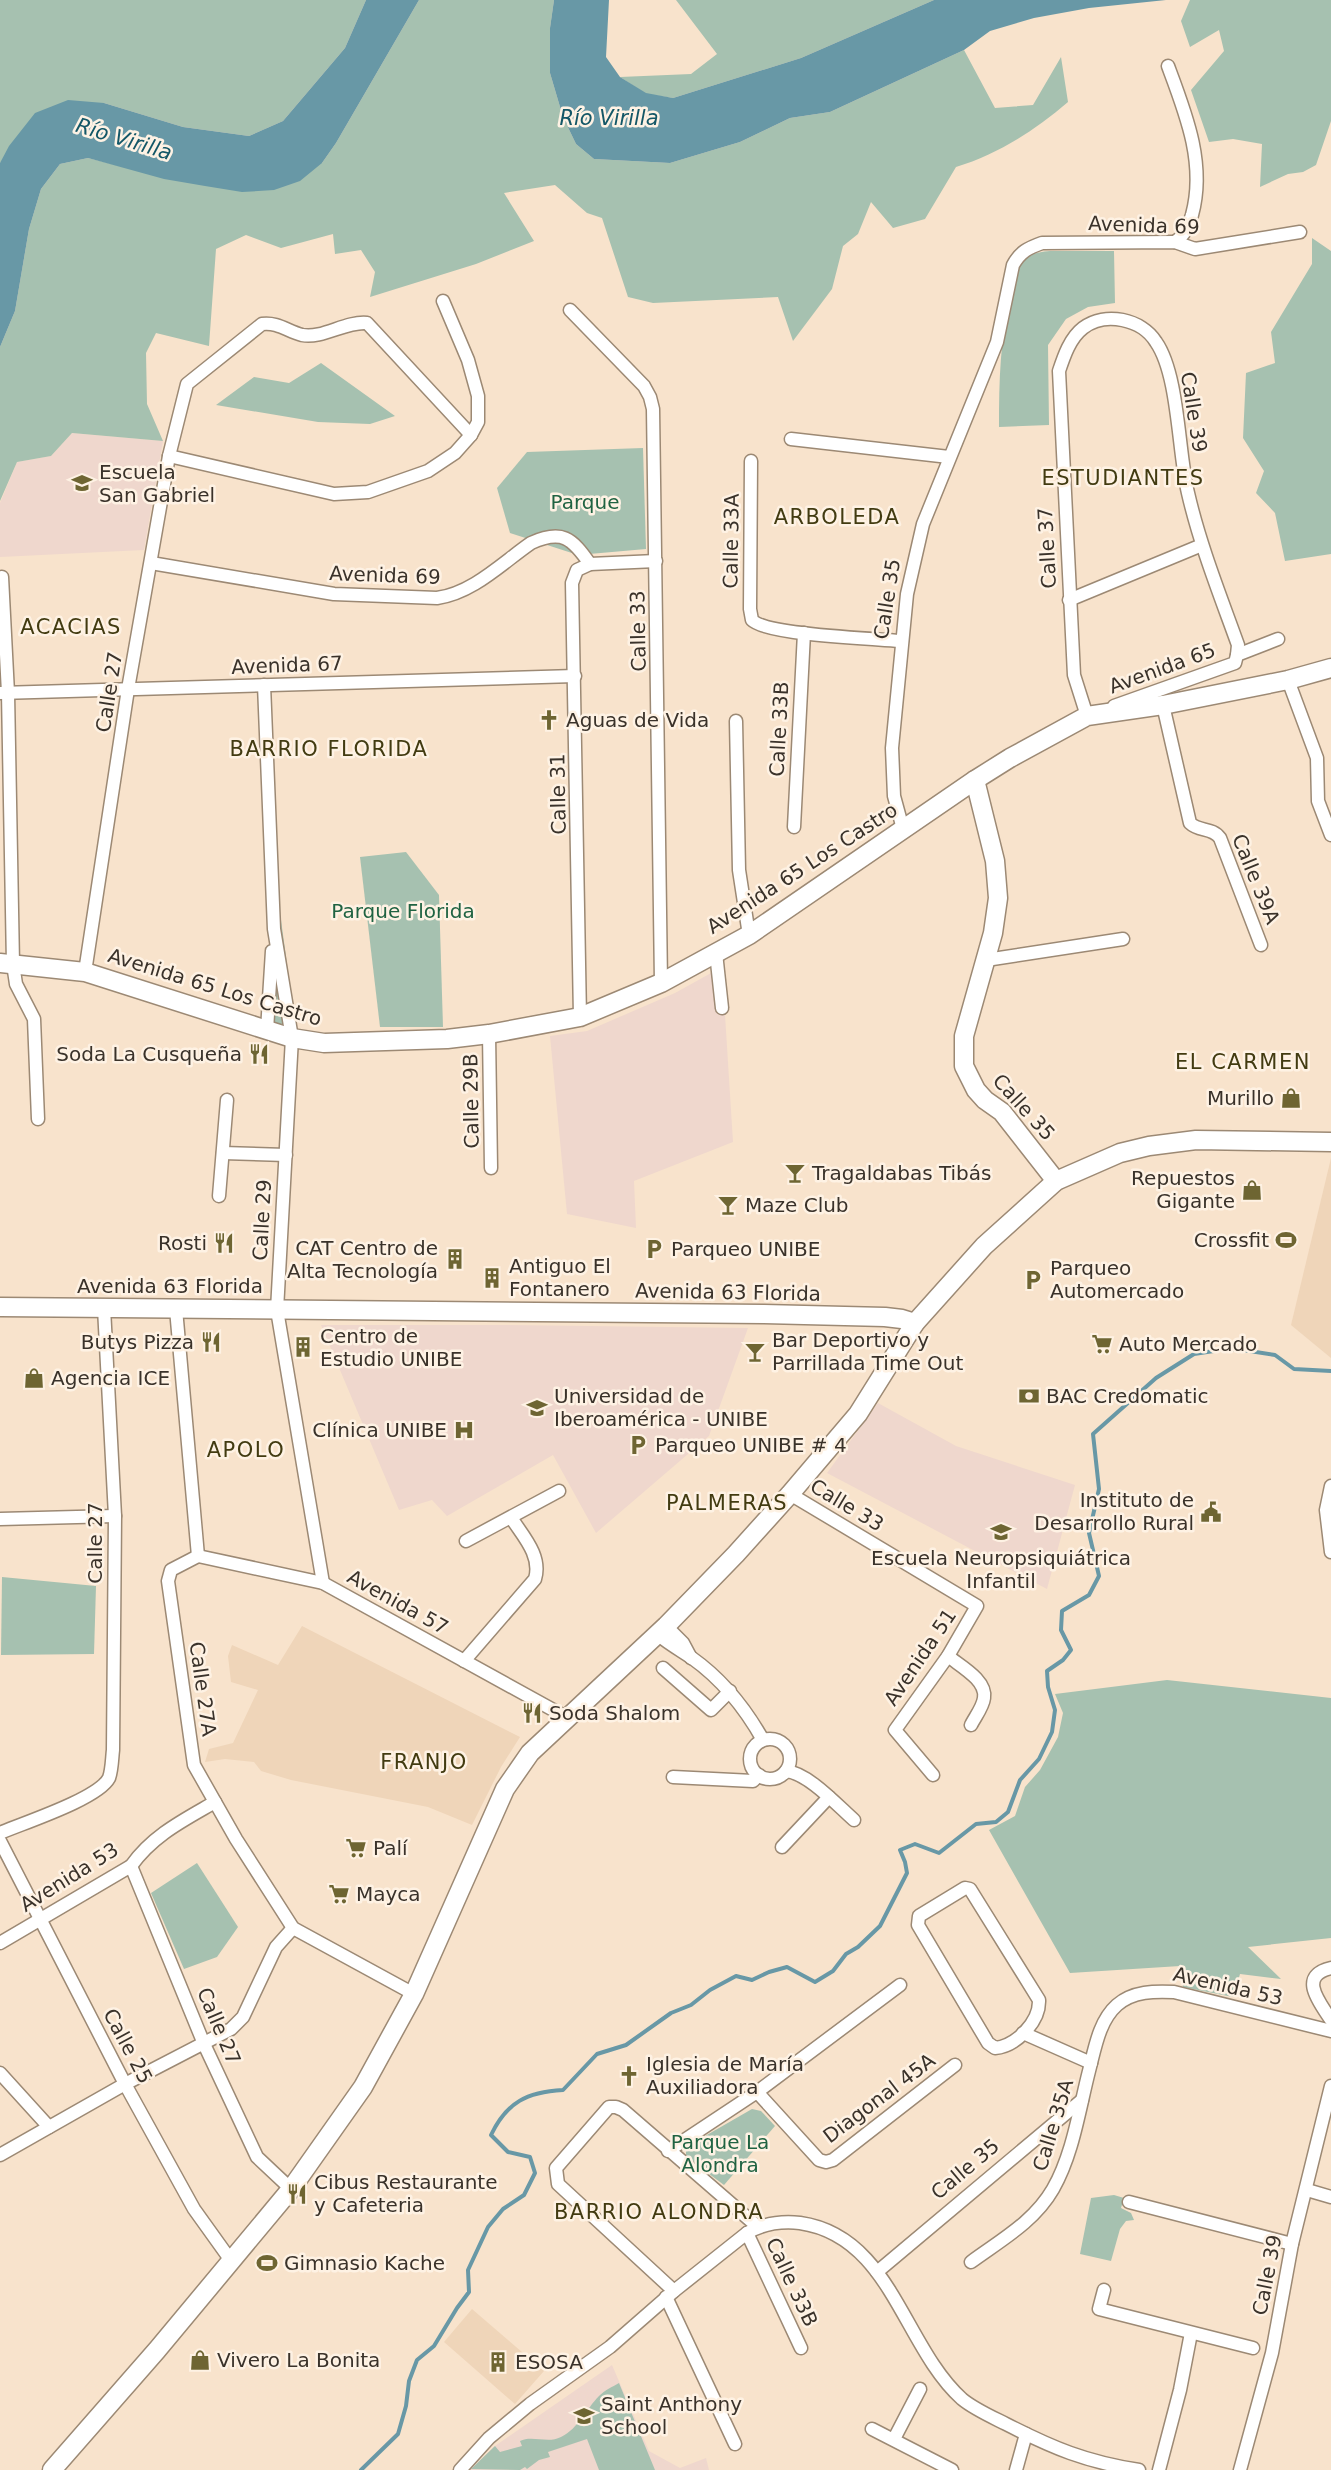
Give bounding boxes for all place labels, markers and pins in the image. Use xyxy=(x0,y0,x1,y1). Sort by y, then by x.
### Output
place label: Escuela San Gabriel xyxy=(99,460,215,507)
school or university icon: Escuela San Gabriel xyxy=(70,471,94,495)
church icon: Aguas de Vida xyxy=(537,708,561,732)
place label: Aguas de Vida xyxy=(566,708,709,732)
place label: Soda La Cusqueña xyxy=(56,1042,242,1066)
restaurant icon: Soda La Cusqueña xyxy=(247,1042,271,1066)
place label: Murillo xyxy=(1207,1086,1274,1110)
shop icon: Murillo xyxy=(1279,1086,1303,1110)
bar icon: Tragaldabas Tibás xyxy=(783,1161,807,1185)
place label: Tragaldabas Tibás xyxy=(811,1161,991,1185)
place label: Repuestos Gigante xyxy=(1131,1166,1235,1213)
shop icon: Repuestos Gigante xyxy=(1240,1178,1264,1202)
bar icon: Maze Club xyxy=(716,1193,740,1217)
place label: Maze Club xyxy=(745,1193,849,1217)
place label: Crossfit xyxy=(1194,1228,1269,1252)
sports icon: Crossfit xyxy=(1274,1228,1298,1252)
place label: Rosti xyxy=(158,1231,207,1255)
restaurant icon: Rosti xyxy=(212,1231,236,1255)
place label: CAT Centro de Alta Tecnología xyxy=(287,1236,438,1283)
parking icon: Parqueo UNIBE xyxy=(642,1237,666,1261)
place label: Parqueo UNIBE xyxy=(671,1237,820,1261)
building icon: CAT Centro de Alta Tecnología xyxy=(443,1247,467,1271)
place label: Antiguo El Fontanero xyxy=(509,1254,611,1301)
place label: Parqueo Automercado xyxy=(1050,1256,1184,1303)
building icon: Antiguo El Fontanero xyxy=(480,1266,504,1290)
parking icon: Parqueo Automercado xyxy=(1021,1268,1045,1292)
place label: Centro de Estudio UNIBE xyxy=(320,1324,462,1371)
place label: Bar Deportivo y Parrillada Time Out xyxy=(772,1328,963,1375)
place label: Butys Pizza xyxy=(81,1330,194,1354)
restaurant icon: Butys Pizza xyxy=(199,1330,223,1354)
supermarket icon: Auto Mercado xyxy=(1090,1332,1114,1356)
place label: Auto Mercado xyxy=(1119,1332,1257,1356)
building icon: Centro de Estudio UNIBE xyxy=(291,1335,315,1359)
bar icon: Bar Deportivo y Parrillada Time Out xyxy=(743,1340,767,1364)
shop icon: Agencia ICE xyxy=(22,1366,46,1390)
place label: Agencia ICE xyxy=(51,1366,170,1390)
place label: Universidad de Iberoamérica - UNIBE xyxy=(554,1384,768,1431)
bank icon: BAC Credomatic xyxy=(1017,1384,1041,1408)
place label: BAC Credomatic xyxy=(1046,1384,1209,1408)
school or university icon: Universidad de Iberoamérica - UNIBE xyxy=(525,1396,549,1420)
place label: Clínica UNIBE xyxy=(312,1418,447,1442)
hospital icon: Clínica UNIBE xyxy=(452,1418,476,1442)
parking icon: Parqueo UNIBE # 4 xyxy=(626,1433,650,1457)
place label: Parqueo UNIBE # 4 xyxy=(655,1433,847,1457)
place label: Instituto de Desarrollo Rural xyxy=(1034,1488,1194,1535)
public building icon: Instituto de Desarrollo Rural xyxy=(1199,1500,1223,1524)
school or university icon: Escuela Neuropsiquiátrica Infantil xyxy=(989,1520,1013,1544)
place label: Escuela Neuropsiquiátrica Infantil xyxy=(871,1546,1131,1593)
restaurant icon: Soda Shalom xyxy=(520,1701,544,1725)
place label: Soda Shalom xyxy=(549,1701,680,1725)
supermarket icon: Palí xyxy=(344,1836,368,1860)
place label: Palí xyxy=(373,1836,409,1860)
supermarket icon: Mayca xyxy=(327,1882,351,1906)
place label: Mayca xyxy=(356,1882,421,1906)
place label: Iglesia de María Auxiliadora xyxy=(646,2052,804,2099)
church icon: Iglesia de María Auxiliadora xyxy=(617,2064,641,2088)
place label: Cibus Restaurante y Cafeteria xyxy=(314,2170,497,2217)
restaurant icon: Cibus Restaurante y Cafeteria xyxy=(285,2182,309,2206)
sports icon: Gimnasio Kache xyxy=(255,2251,279,2275)
place label: Gimnasio Kache xyxy=(284,2251,445,2275)
shop icon: Vivero La Bonita xyxy=(188,2348,212,2372)
place label: Vivero La Bonita xyxy=(217,2348,380,2372)
building icon: ESOSA xyxy=(486,2350,510,2374)
place label: ESOSA xyxy=(515,2350,583,2374)
place label: Saint Anthony School xyxy=(601,2392,742,2439)
school or university icon: Saint Anthony School xyxy=(572,2404,596,2428)

